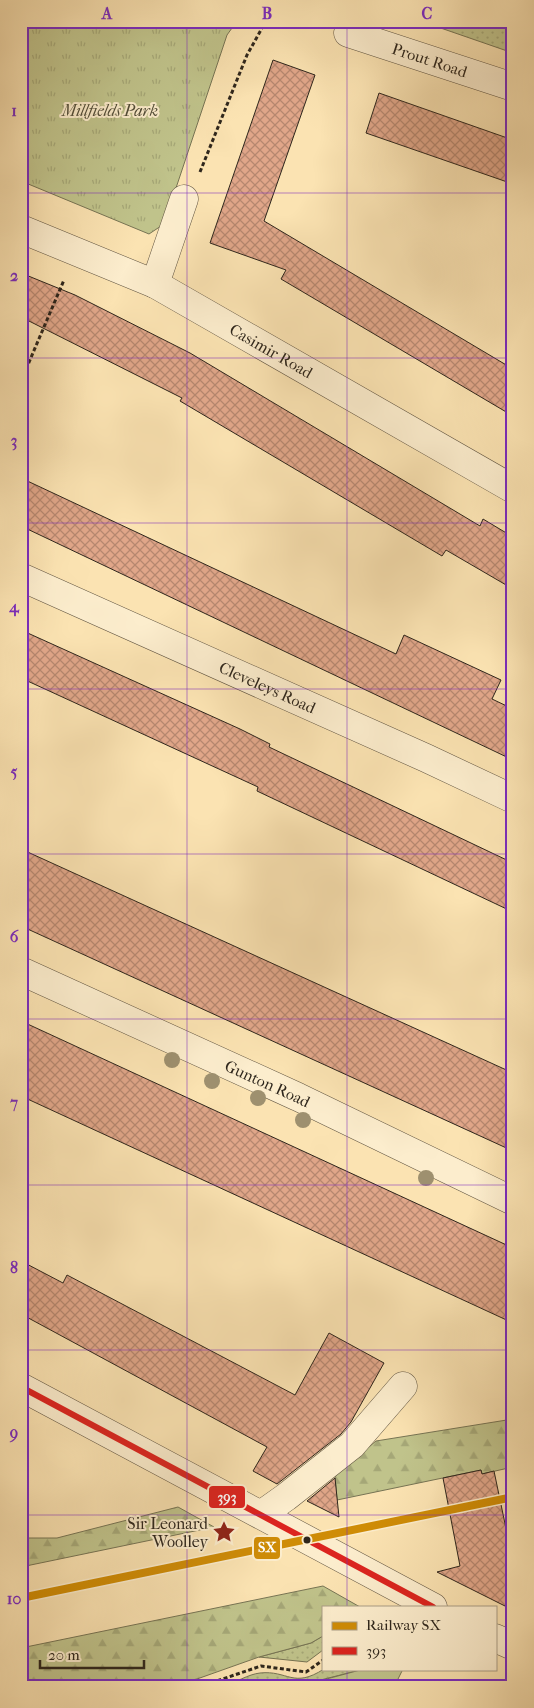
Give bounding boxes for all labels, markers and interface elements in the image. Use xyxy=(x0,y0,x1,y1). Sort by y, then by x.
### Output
text: A xyxy=(101,4,113,23)
text: B xyxy=(262,4,272,23)
text: C xyxy=(422,4,433,23)
street label: Prout Road xyxy=(389,39,470,81)
text: 1 xyxy=(11,101,17,120)
park label: Millfields Park xyxy=(61,101,158,120)
text: 2 xyxy=(10,266,18,285)
street label: Casimir Road xyxy=(226,320,316,383)
text: 3 xyxy=(11,431,17,451)
text: 4 xyxy=(8,597,20,617)
street label: Cleveleys Road xyxy=(216,658,319,718)
text: 5 xyxy=(11,762,18,781)
text: 6 xyxy=(10,927,19,946)
street label: Gunton Road xyxy=(222,1056,313,1112)
text: 7 xyxy=(9,1093,18,1112)
text: 8 xyxy=(10,1258,18,1277)
text: 9 xyxy=(9,1423,18,1443)
line badge: 393 xyxy=(208,1485,246,1509)
text: 393 xyxy=(218,1489,237,1506)
place label: Sir Leonard Woolley xyxy=(127,1514,208,1551)
place icon: Sir Leonard Woolley xyxy=(211,1519,237,1545)
unlabelled marker xyxy=(302,1535,312,1545)
line badge: SX xyxy=(253,1536,281,1560)
text: SX xyxy=(258,1539,277,1556)
text: 10 xyxy=(7,1589,21,1608)
legend xyxy=(322,1606,496,1670)
text: Railway SX xyxy=(366,1616,441,1634)
scale bar xyxy=(40,1638,144,1670)
text: 393 xyxy=(366,1642,386,1660)
text: 20 m xyxy=(48,1646,80,1664)

